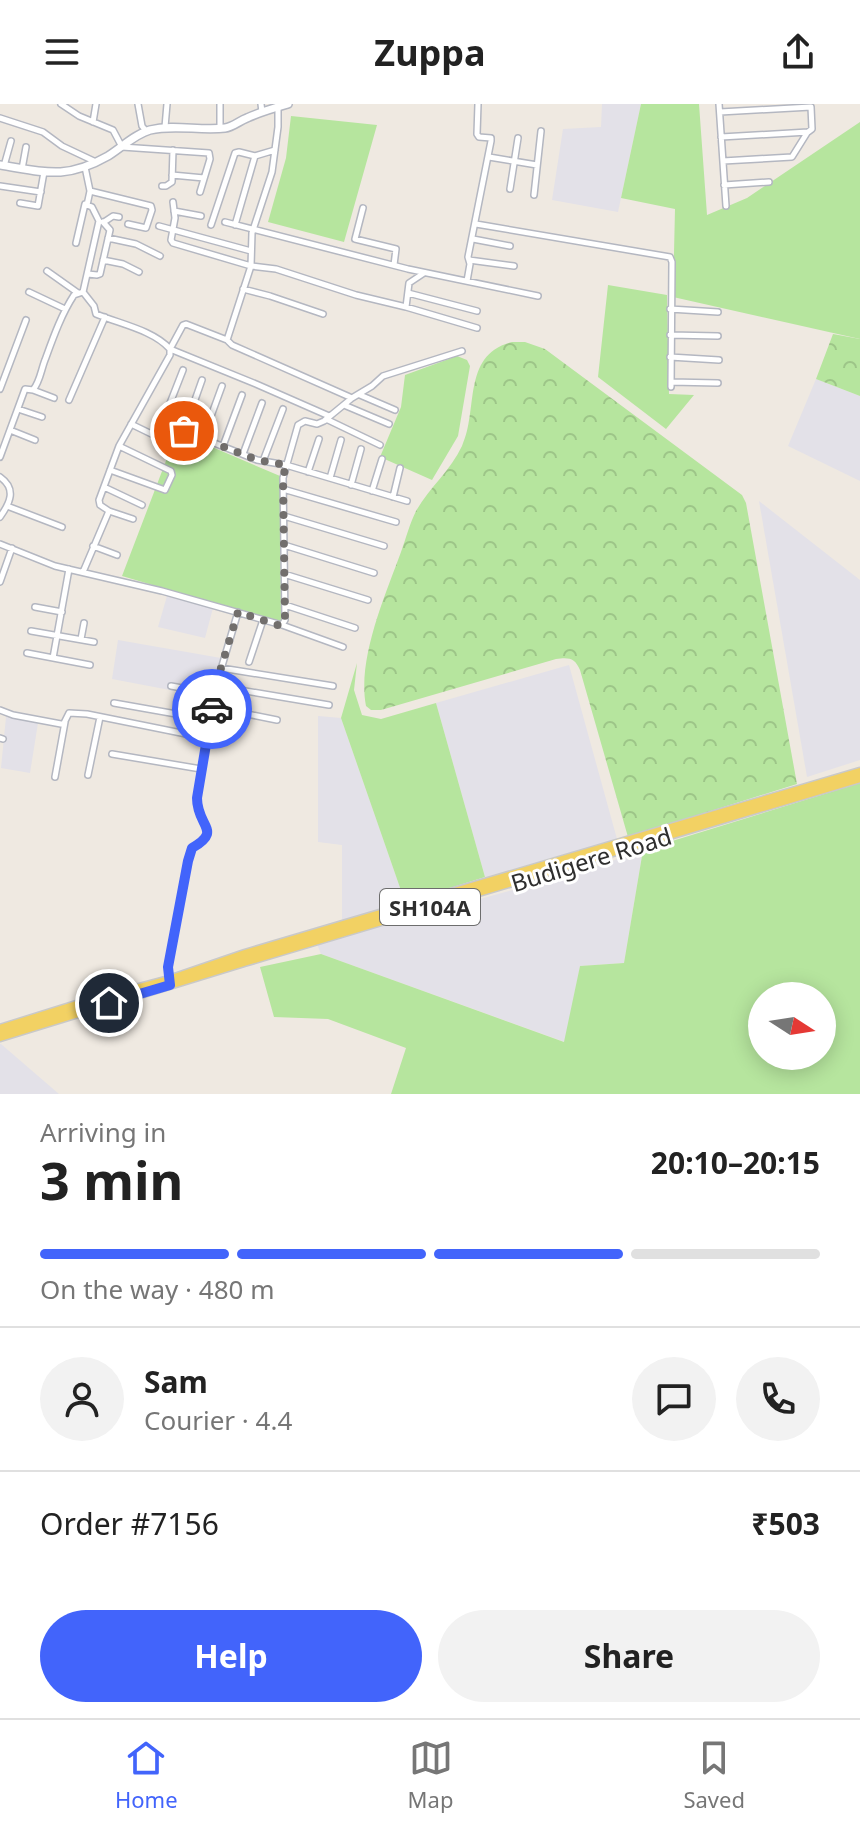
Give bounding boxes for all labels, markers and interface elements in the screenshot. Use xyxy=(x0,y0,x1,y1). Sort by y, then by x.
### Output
text: Zuppa xyxy=(374,28,486,77)
icon: menu xyxy=(40,30,84,74)
icon: share xyxy=(776,30,820,74)
pin xyxy=(150,397,218,465)
icon: bag xyxy=(162,409,206,453)
courier xyxy=(172,669,252,749)
icon: car xyxy=(190,687,234,731)
street label: Budigere Road xyxy=(507,819,675,899)
road number: SH104A xyxy=(380,889,480,925)
pin xyxy=(75,969,143,1037)
icon: home xyxy=(87,981,131,1025)
north arrow xyxy=(748,982,836,1070)
map controls xyxy=(748,982,836,1070)
text: Arriving in xyxy=(40,1114,166,1150)
text: 20:10–20:15 xyxy=(651,1142,820,1183)
text: 3 min xyxy=(40,1144,183,1215)
text: On the way · 480 m xyxy=(40,1271,274,1307)
button: person xyxy=(40,1357,124,1441)
button: chat xyxy=(632,1357,716,1441)
button: phone xyxy=(736,1357,820,1441)
text: Sam xyxy=(144,1361,208,1402)
text: Courier · 4.4 xyxy=(144,1402,292,1438)
text: Order #7156 xyxy=(40,1503,219,1544)
text: ₹503 xyxy=(751,1503,820,1544)
button: Help xyxy=(40,1610,422,1702)
button: Share xyxy=(438,1610,820,1702)
tab: Home xyxy=(115,1736,178,1814)
tab: Map xyxy=(408,1736,453,1814)
tab: Saved xyxy=(683,1736,745,1814)

